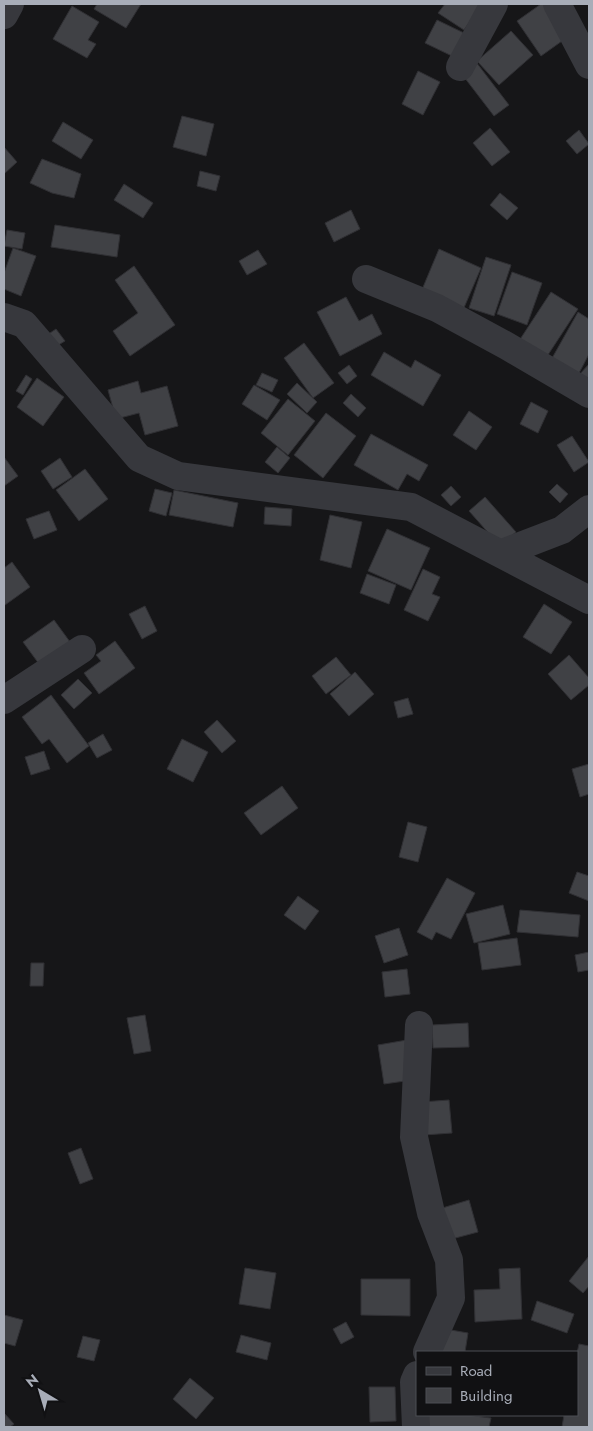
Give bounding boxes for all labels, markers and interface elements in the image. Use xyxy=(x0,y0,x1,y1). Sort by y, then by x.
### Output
legend xyxy=(416,1351,578,1416)
text: Road xyxy=(460,1360,492,1382)
north arrow xyxy=(15,1366,65,1416)
text: N xyxy=(21,1369,43,1392)
text: Building xyxy=(460,1385,512,1407)

